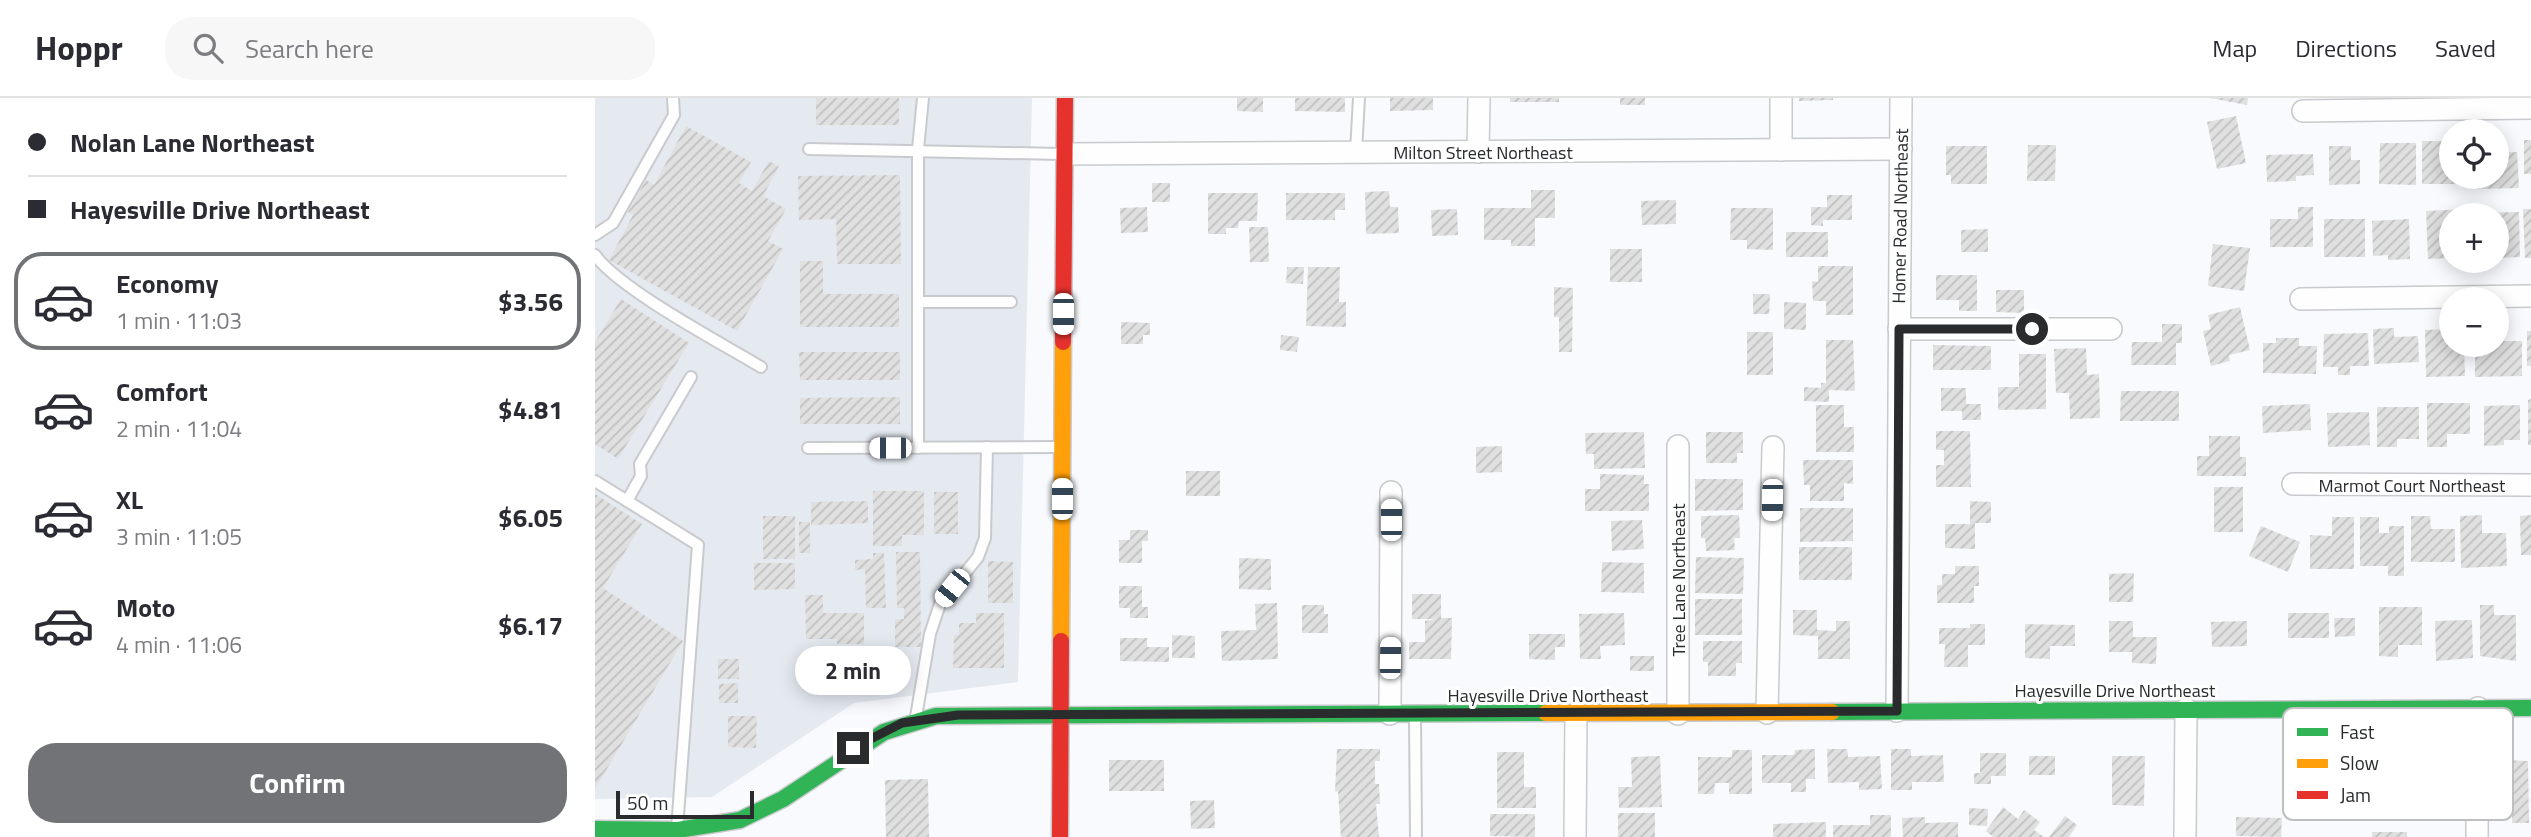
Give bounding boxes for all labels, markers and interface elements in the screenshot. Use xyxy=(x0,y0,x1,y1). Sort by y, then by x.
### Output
search box xyxy=(165,17,655,80)
text: Hoppr xyxy=(35,23,123,73)
icon: search xyxy=(189,29,227,67)
text: Search here xyxy=(245,29,374,68)
text: Map xyxy=(2212,30,2257,66)
text: Directions xyxy=(2295,30,2397,66)
text: Saved xyxy=(2435,30,2496,66)
map controls xyxy=(2439,119,2509,357)
button: locate xyxy=(2439,119,2509,189)
text: Nolan Lane Northeast xyxy=(70,123,315,162)
street label: Homer Road Northeast xyxy=(1885,127,1915,304)
street label: Milton Street Northeast xyxy=(1393,139,1573,166)
text: Hayesville Drive Northeast xyxy=(70,190,370,229)
button: + xyxy=(2439,203,2509,273)
text: Economy xyxy=(116,264,218,303)
icon: car xyxy=(32,270,95,333)
text: $3.56 xyxy=(498,282,563,321)
button: − xyxy=(2439,287,2509,357)
car xyxy=(1053,293,1074,335)
text: 1 min · 11:03 xyxy=(116,303,242,338)
route start xyxy=(2016,313,2048,345)
text: Comfort xyxy=(116,372,208,411)
icon: car xyxy=(32,378,95,441)
text: $4.81 xyxy=(498,390,563,429)
text: 2 min · 11:04 xyxy=(116,411,242,446)
car xyxy=(870,438,912,459)
street label: Marmot Court Northeast xyxy=(2319,472,2506,499)
car xyxy=(1052,478,1073,520)
car xyxy=(1762,479,1783,521)
text: XL xyxy=(116,480,143,519)
icon: car xyxy=(32,486,95,549)
text: $6.05 xyxy=(498,498,563,537)
car xyxy=(1381,499,1402,541)
street label: Tree Lane Northeast xyxy=(1665,503,1692,657)
text: 3 min · 11:05 xyxy=(116,519,242,554)
car xyxy=(931,565,974,611)
text: Moto xyxy=(116,588,175,627)
icon: car xyxy=(32,594,95,657)
text: $6.17 xyxy=(498,606,563,645)
text: 4 min · 11:06 xyxy=(116,627,242,662)
car xyxy=(1380,637,1401,679)
callout: 2 min xyxy=(795,646,911,696)
text: 2 min xyxy=(825,653,881,688)
street label: Hayesville Drive Northeast xyxy=(2015,677,2216,704)
street label: Hayesville Drive Northeast xyxy=(1448,682,1649,709)
legend xyxy=(2283,708,2513,820)
text: Fast xyxy=(2340,717,2375,746)
route end xyxy=(837,732,869,764)
button: Confirm xyxy=(28,743,567,823)
text: Slow xyxy=(2340,748,2379,777)
text: Jam xyxy=(2340,780,2371,809)
scale bar xyxy=(616,788,754,820)
text: 50 m xyxy=(627,788,668,817)

